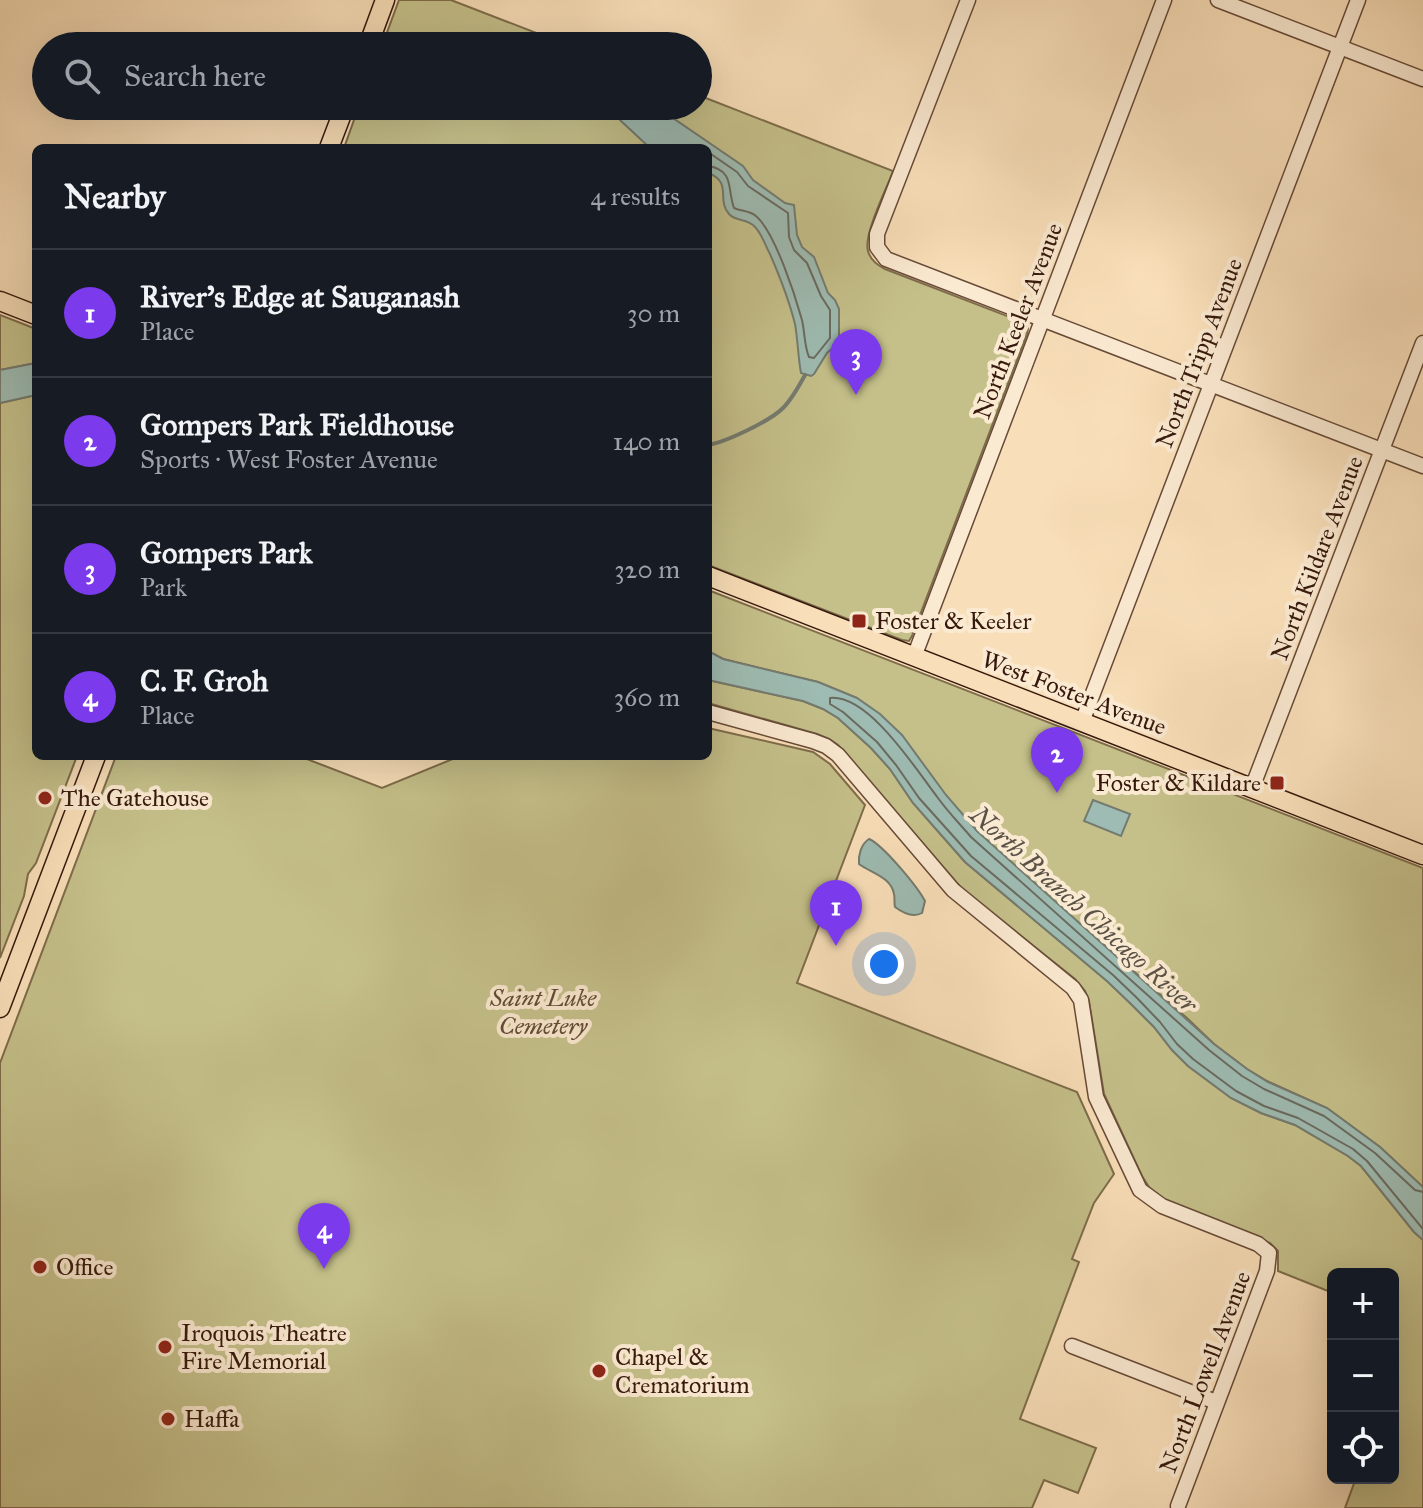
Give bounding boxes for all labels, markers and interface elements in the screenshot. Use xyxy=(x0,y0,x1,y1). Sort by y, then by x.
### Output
search box xyxy=(32,32,712,120)
icon: search xyxy=(60,54,104,98)
text: Search here xyxy=(124,58,266,94)
text: Nearby xyxy=(64,176,166,217)
text: 4 results xyxy=(591,180,680,212)
street label: North Keeler Avenue xyxy=(967,219,1069,423)
street label: North Tripp Avenue xyxy=(1149,254,1249,452)
text: River's Edge at Sauganash xyxy=(140,279,460,315)
text: 1 xyxy=(85,297,95,329)
text: 30 m xyxy=(627,297,680,329)
text: Place xyxy=(140,315,195,347)
pin: 3 xyxy=(830,329,882,395)
text: Gompers Park Fieldhouse xyxy=(140,407,454,443)
text: 2 xyxy=(84,425,96,457)
text: 140 m xyxy=(613,425,680,457)
text: Sports · West Foster Avenue xyxy=(140,443,438,475)
street label: North Kildare Avenue xyxy=(1264,452,1370,664)
text: Gompers Park xyxy=(140,535,313,571)
text: 3 xyxy=(85,553,95,585)
text: 320 m xyxy=(614,553,680,585)
text: Park xyxy=(140,571,187,603)
place label: Foster & Keeler xyxy=(875,606,1032,636)
marker: Foster & Keeler xyxy=(850,612,868,630)
street label: West Foster Avenue xyxy=(978,644,1170,742)
text: C. F. Groh xyxy=(140,663,268,699)
text: 4 xyxy=(83,681,97,713)
text: 360 m xyxy=(614,681,680,713)
text: Place xyxy=(140,699,195,731)
pin: 2 xyxy=(1031,727,1083,793)
place label: Foster & Kildare xyxy=(1096,768,1261,798)
marker: Foster & Kildare xyxy=(1268,774,1286,792)
place label: The Gatehouse xyxy=(61,783,209,813)
marker: The Gatehouse xyxy=(36,789,54,807)
water label: North Branch Chicago River xyxy=(962,797,1205,1020)
pin: 1 xyxy=(810,880,862,946)
your location xyxy=(864,944,904,984)
park label: Saint Luke Cemetery xyxy=(489,983,597,1041)
pin: 4 xyxy=(298,1203,350,1269)
place label: Office xyxy=(56,1252,113,1282)
marker: Office xyxy=(31,1258,49,1276)
street label: North Lowell Avenue xyxy=(1153,1267,1257,1477)
map controls xyxy=(1327,1268,1399,1484)
button: + xyxy=(1327,1268,1399,1340)
place label: Iroquois Theatre Fire Memorial xyxy=(181,1318,347,1376)
marker: Iroquois Theatre Fire Memorial xyxy=(156,1338,174,1356)
button: − xyxy=(1327,1340,1399,1412)
place label: Chapel & Crematorium xyxy=(615,1342,750,1400)
marker: Chapel & Crematorium xyxy=(590,1362,608,1380)
place label: Haffa xyxy=(184,1404,240,1434)
marker: Haffa xyxy=(159,1410,177,1428)
button: locate xyxy=(1327,1412,1399,1484)

